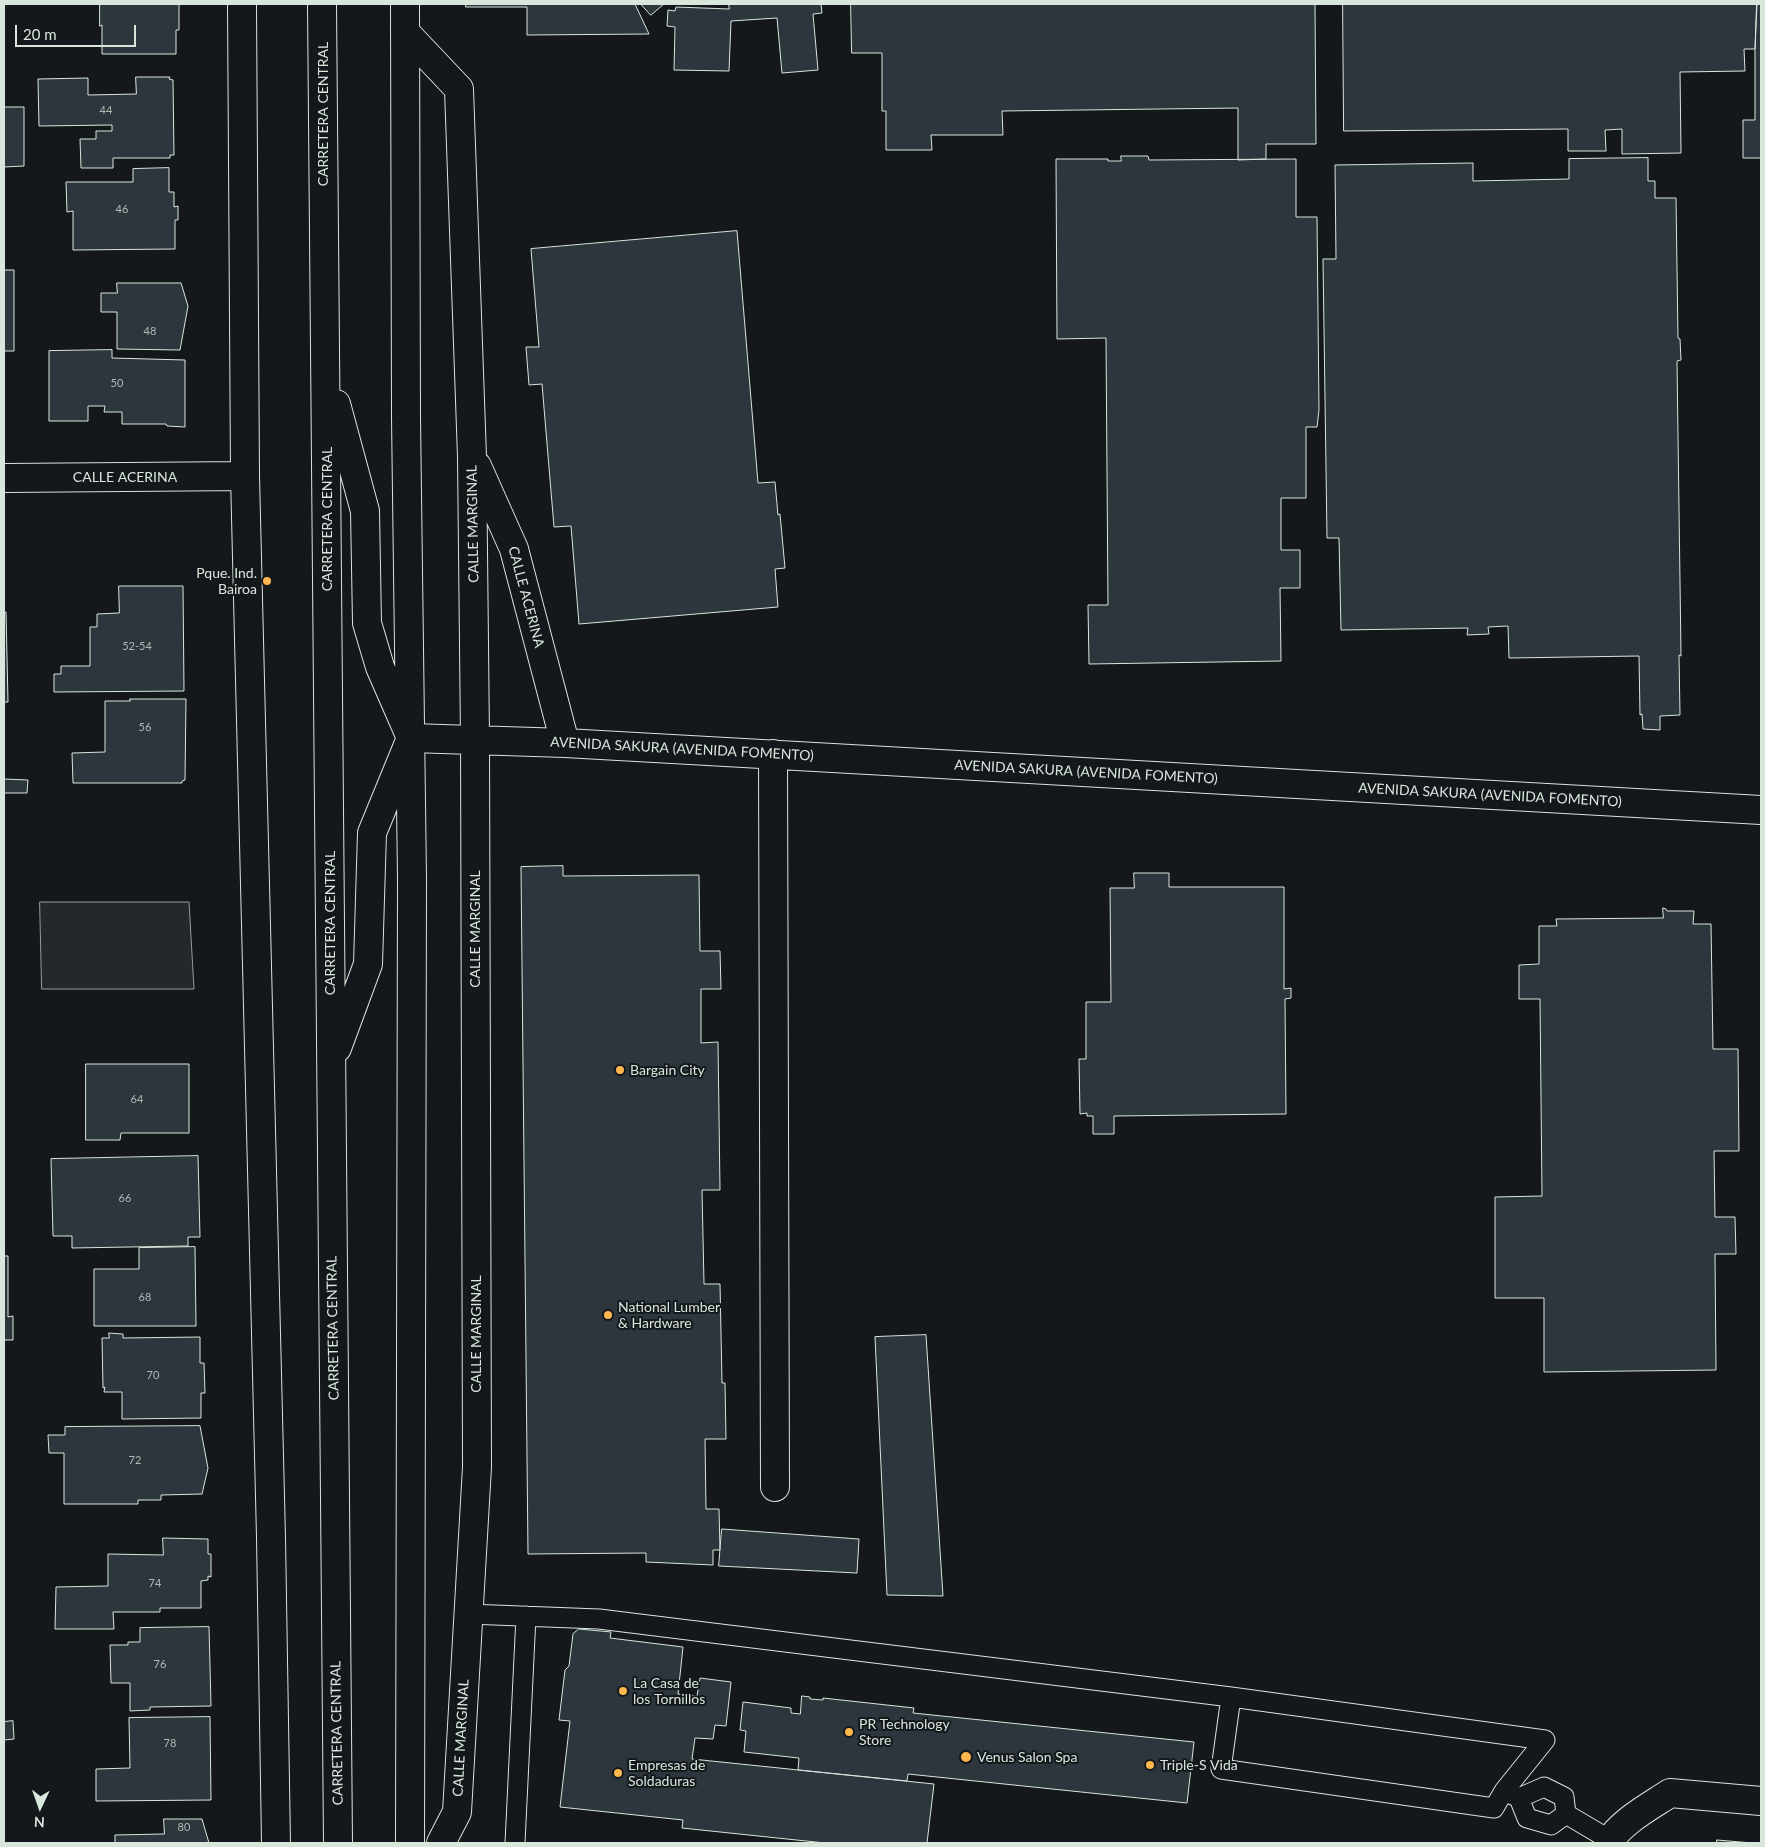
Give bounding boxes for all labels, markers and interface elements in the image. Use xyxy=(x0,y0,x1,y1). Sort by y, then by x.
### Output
scale bar xyxy=(18,15,139,47)
text: 20 m xyxy=(23,25,57,43)
street label: CARRETERA CENTRAL xyxy=(315,42,331,186)
house number: 44 xyxy=(100,103,112,117)
house number: 46 xyxy=(116,202,128,216)
house number: 48 xyxy=(144,324,156,338)
house number: 50 xyxy=(111,376,123,390)
street label: CARRETERA CENTRAL xyxy=(319,447,335,591)
street label: CALLE MARGINAL xyxy=(464,465,482,583)
street label: CALLE ACERINA xyxy=(73,469,177,485)
street label: CALLE ACERINA xyxy=(504,544,548,650)
place label: Pque. Ind. Bairoa xyxy=(196,565,257,598)
marker: Pque. Ind. Bairoa xyxy=(261,575,273,587)
house number: 52-54 xyxy=(122,639,152,653)
house number: 56 xyxy=(139,720,151,734)
street label: AVENIDA SAKURA (AVENIDA FOMENTO) xyxy=(550,734,814,764)
street label: AVENIDA SAKURA (AVENIDA FOMENTO) xyxy=(954,757,1218,787)
street label: AVENIDA SAKURA (AVENIDA FOMENTO) xyxy=(1358,780,1622,810)
street label: CARRETERA CENTRAL xyxy=(322,851,338,995)
street label: CALLE MARGINAL xyxy=(467,870,483,988)
place label: Bargain City xyxy=(630,1062,705,1078)
marker: Bargain City xyxy=(614,1064,626,1076)
house number: 64 xyxy=(131,1092,143,1106)
house number: 66 xyxy=(119,1191,131,1205)
street label: CARRETERA CENTRAL xyxy=(323,1256,343,1400)
street label: CALLE MARGINAL xyxy=(468,1275,484,1393)
house number: 68 xyxy=(139,1290,151,1304)
place label: National Lumber & Hardware xyxy=(618,1299,720,1331)
marker: National Lumber & Hardware xyxy=(602,1309,614,1321)
house number: 70 xyxy=(147,1368,159,1382)
house number: 72 xyxy=(129,1453,141,1467)
house number: 74 xyxy=(149,1576,161,1590)
house number: 76 xyxy=(154,1657,166,1671)
street label: CARRETERA CENTRAL xyxy=(327,1661,347,1805)
place label: La Casa de los Tornillos xyxy=(633,1675,705,1708)
street label: CALLE MARGINAL xyxy=(450,1679,472,1797)
marker: La Casa de los Tornillos xyxy=(617,1685,629,1697)
place label: PR Technology Store xyxy=(859,1716,950,1748)
marker: PR Technology Store xyxy=(843,1726,855,1738)
house number: 78 xyxy=(164,1736,176,1750)
place label: Venus Salon Spa xyxy=(977,1749,1077,1765)
marker: Venus Salon Spa xyxy=(959,1750,973,1764)
place label: Empresas de Soldaduras xyxy=(628,1757,705,1790)
place label: Triple-S Vida xyxy=(1160,1757,1238,1773)
marker: Triple-S Vida xyxy=(1144,1759,1156,1771)
marker: Empresas de Soldaduras xyxy=(612,1767,624,1779)
north arrow xyxy=(15,1782,65,1832)
text: N xyxy=(33,1814,45,1831)
house number: 80 xyxy=(178,1820,190,1834)

